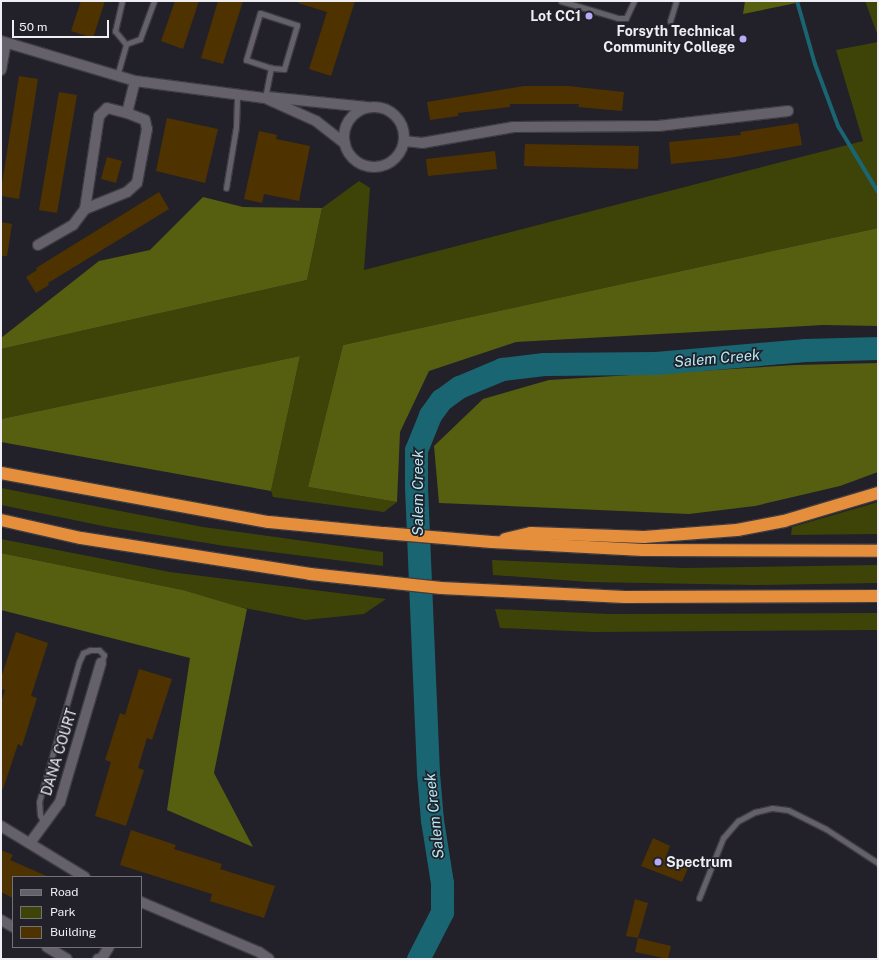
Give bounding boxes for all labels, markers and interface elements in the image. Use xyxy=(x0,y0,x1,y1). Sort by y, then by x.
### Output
place label: Lot CC1 xyxy=(530,8,581,24)
marker: Lot CC1 xyxy=(584,11,594,21)
scale bar xyxy=(14,12,111,38)
text: 50 m xyxy=(19,20,47,34)
place label: Forsyth Technical Community College xyxy=(603,23,735,56)
marker: Forsyth Technical Community College xyxy=(738,34,748,44)
water label: Salem Creek xyxy=(673,345,761,371)
water label: Salem Creek xyxy=(409,450,427,536)
street label: DANA COURT xyxy=(38,706,80,798)
water label: Salem Creek xyxy=(421,772,447,860)
place label: Spectrum xyxy=(666,854,732,870)
marker: Spectrum xyxy=(653,857,663,867)
legend xyxy=(12,876,142,948)
text: Road xyxy=(50,885,78,899)
text: Park xyxy=(50,905,76,919)
text: Building xyxy=(50,925,96,939)

